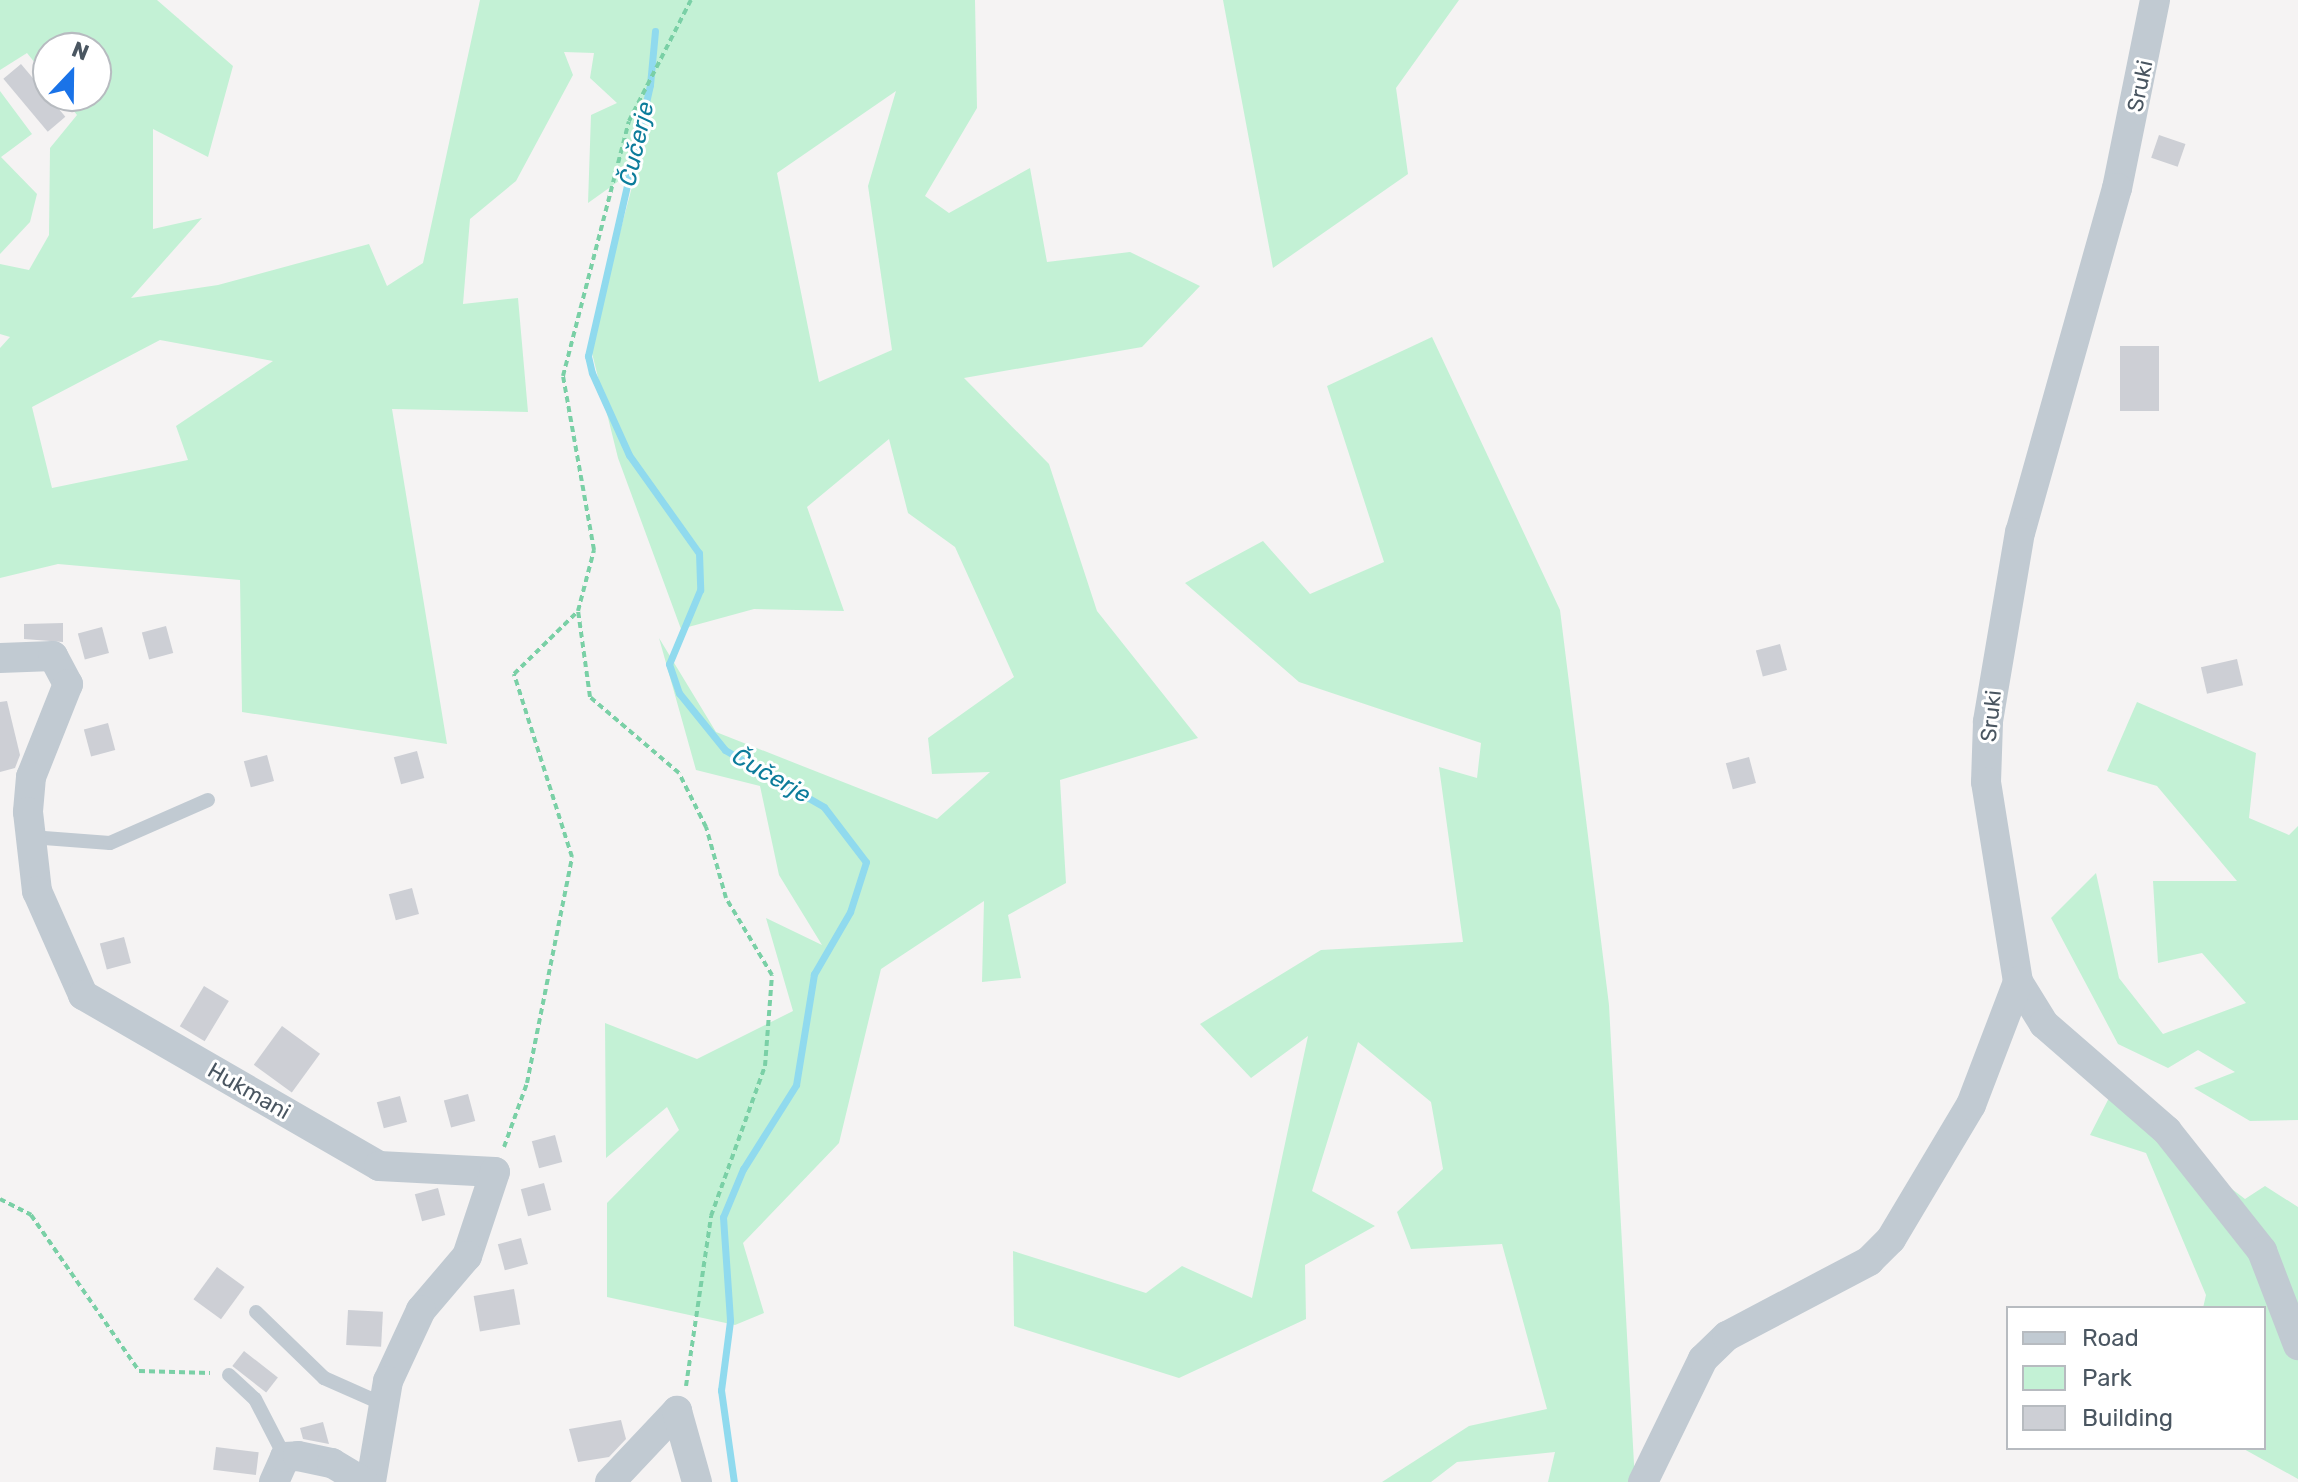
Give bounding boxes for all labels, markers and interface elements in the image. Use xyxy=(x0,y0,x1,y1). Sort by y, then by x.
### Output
north arrow xyxy=(32,32,112,112)
text: N xyxy=(68,36,93,67)
street label: Sruki xyxy=(2122,58,2158,114)
water label: Čučerje xyxy=(613,99,661,189)
street label: Sruki xyxy=(1975,689,2007,743)
water label: Čučerje xyxy=(727,742,815,810)
street label: Hukmani xyxy=(203,1057,295,1125)
legend xyxy=(2006,1306,2266,1450)
text: Road xyxy=(2082,1324,2139,1352)
text: Park xyxy=(2082,1364,2132,1392)
text: Building xyxy=(2082,1404,2173,1432)

